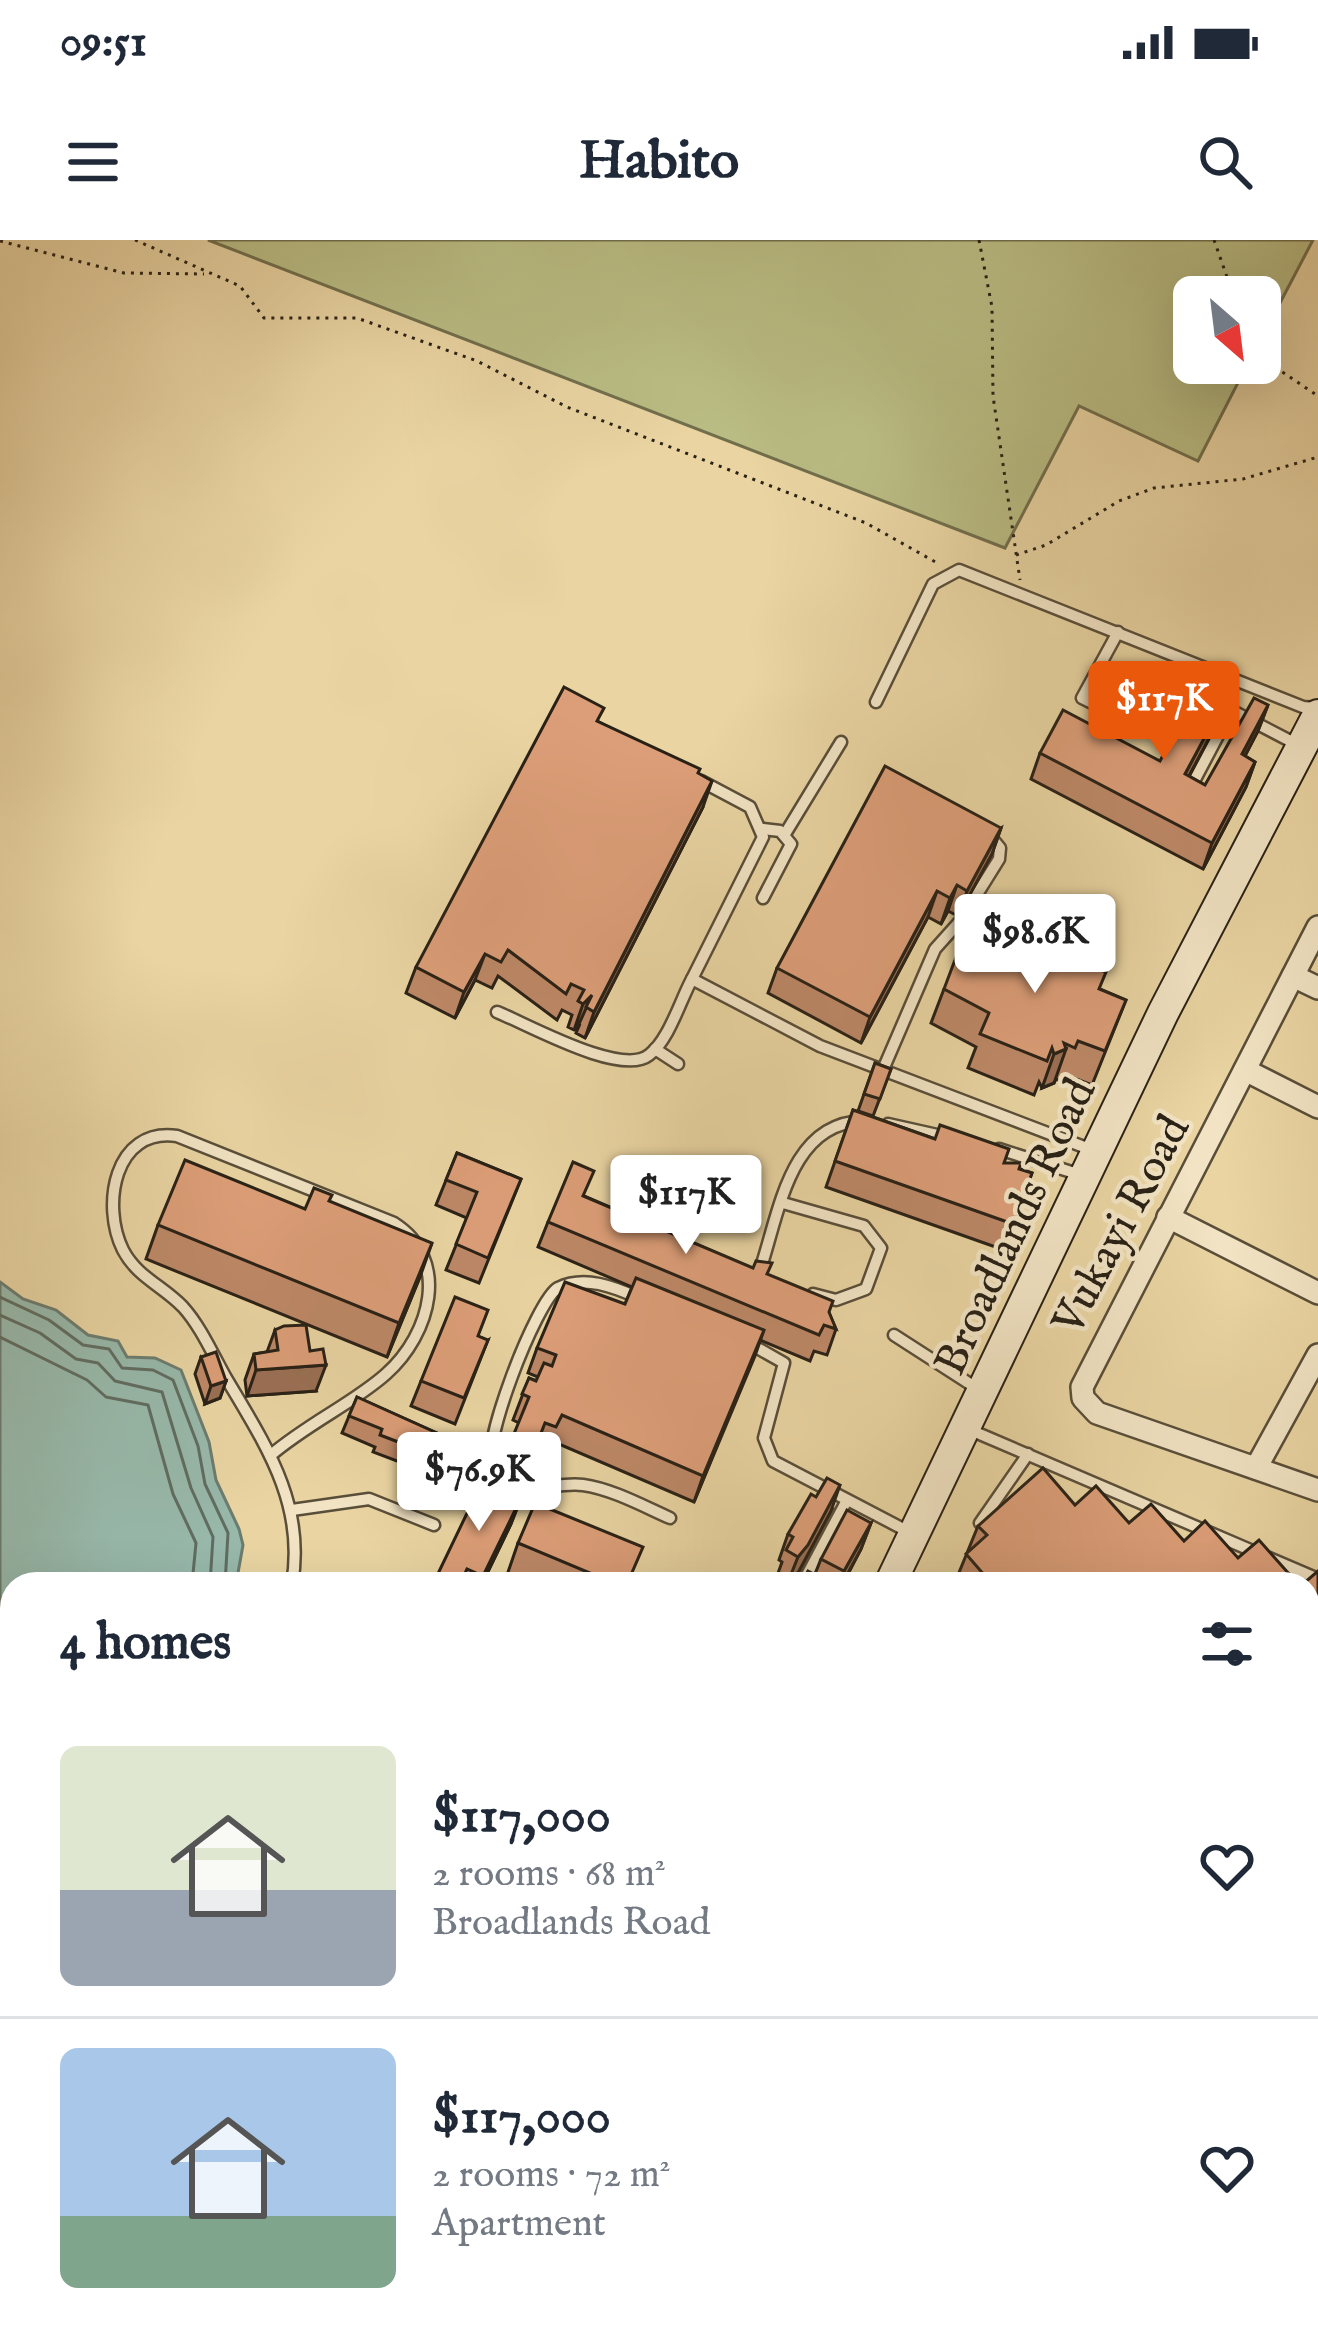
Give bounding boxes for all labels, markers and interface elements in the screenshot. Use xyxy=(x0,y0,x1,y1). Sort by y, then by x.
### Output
text: 09:51 xyxy=(60,14,147,71)
text: Habito xyxy=(579,128,739,197)
icon: menu xyxy=(60,129,126,195)
icon: search xyxy=(1192,129,1258,195)
north arrow xyxy=(1173,276,1281,384)
map controls xyxy=(1173,276,1281,384)
pin: $117K xyxy=(1080,661,1248,763)
text: $117K xyxy=(1115,675,1213,724)
pin: $98.6K xyxy=(937,894,1133,996)
text: $98.6K xyxy=(982,908,1088,957)
street label: Broadlands Road xyxy=(922,1069,1110,1385)
street label: Vukayi Road xyxy=(1040,1105,1204,1346)
pin: $117K xyxy=(602,1155,770,1257)
text: $117K xyxy=(637,1169,735,1218)
pin: $76.9K xyxy=(381,1432,577,1534)
text: $76.9K xyxy=(424,1446,534,1495)
icon: filters xyxy=(1194,1611,1260,1677)
text: 4 homes xyxy=(60,1612,231,1677)
text: $117,000 xyxy=(432,1785,611,1850)
icon: home xyxy=(156,1794,300,1938)
icon: heart xyxy=(1194,1833,1260,1899)
text: 2 rooms · 68 m² xyxy=(432,1850,666,1899)
text: Broadlands Road xyxy=(432,1899,710,1948)
text: $117,000 xyxy=(432,2086,611,2151)
icon: home xyxy=(156,2096,300,2240)
icon: heart xyxy=(1194,2135,1260,2201)
text: 2 rooms · 72 m² xyxy=(432,2151,671,2200)
text: Apartment xyxy=(432,2200,606,2249)

